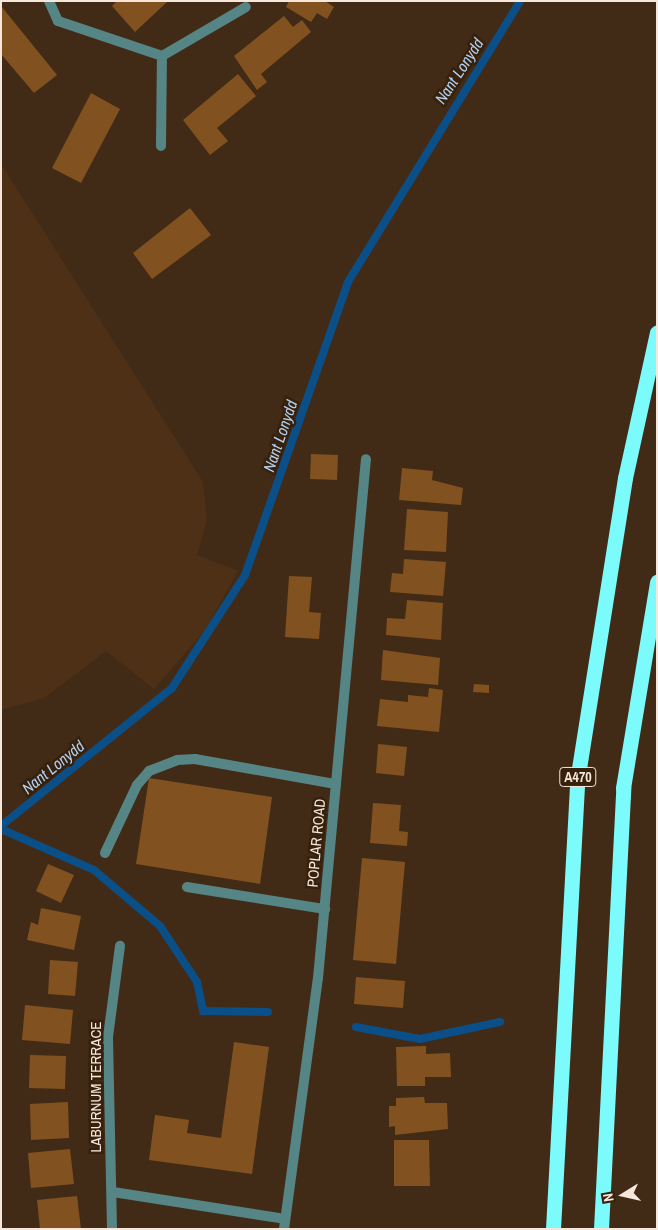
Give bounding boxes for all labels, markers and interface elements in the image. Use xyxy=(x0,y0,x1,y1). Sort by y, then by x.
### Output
water label: Nant Lonydd xyxy=(431,35,487,107)
water label: Nant Lonydd xyxy=(259,398,301,474)
water label: Nant Lonydd xyxy=(18,736,88,798)
road number: A470 xyxy=(559,766,597,789)
street label: POPLAR ROAD xyxy=(303,798,329,888)
street label: LABURNUM TERRACE xyxy=(87,1021,105,1153)
north arrow xyxy=(598,1170,648,1220)
text: N xyxy=(599,1192,618,1203)

